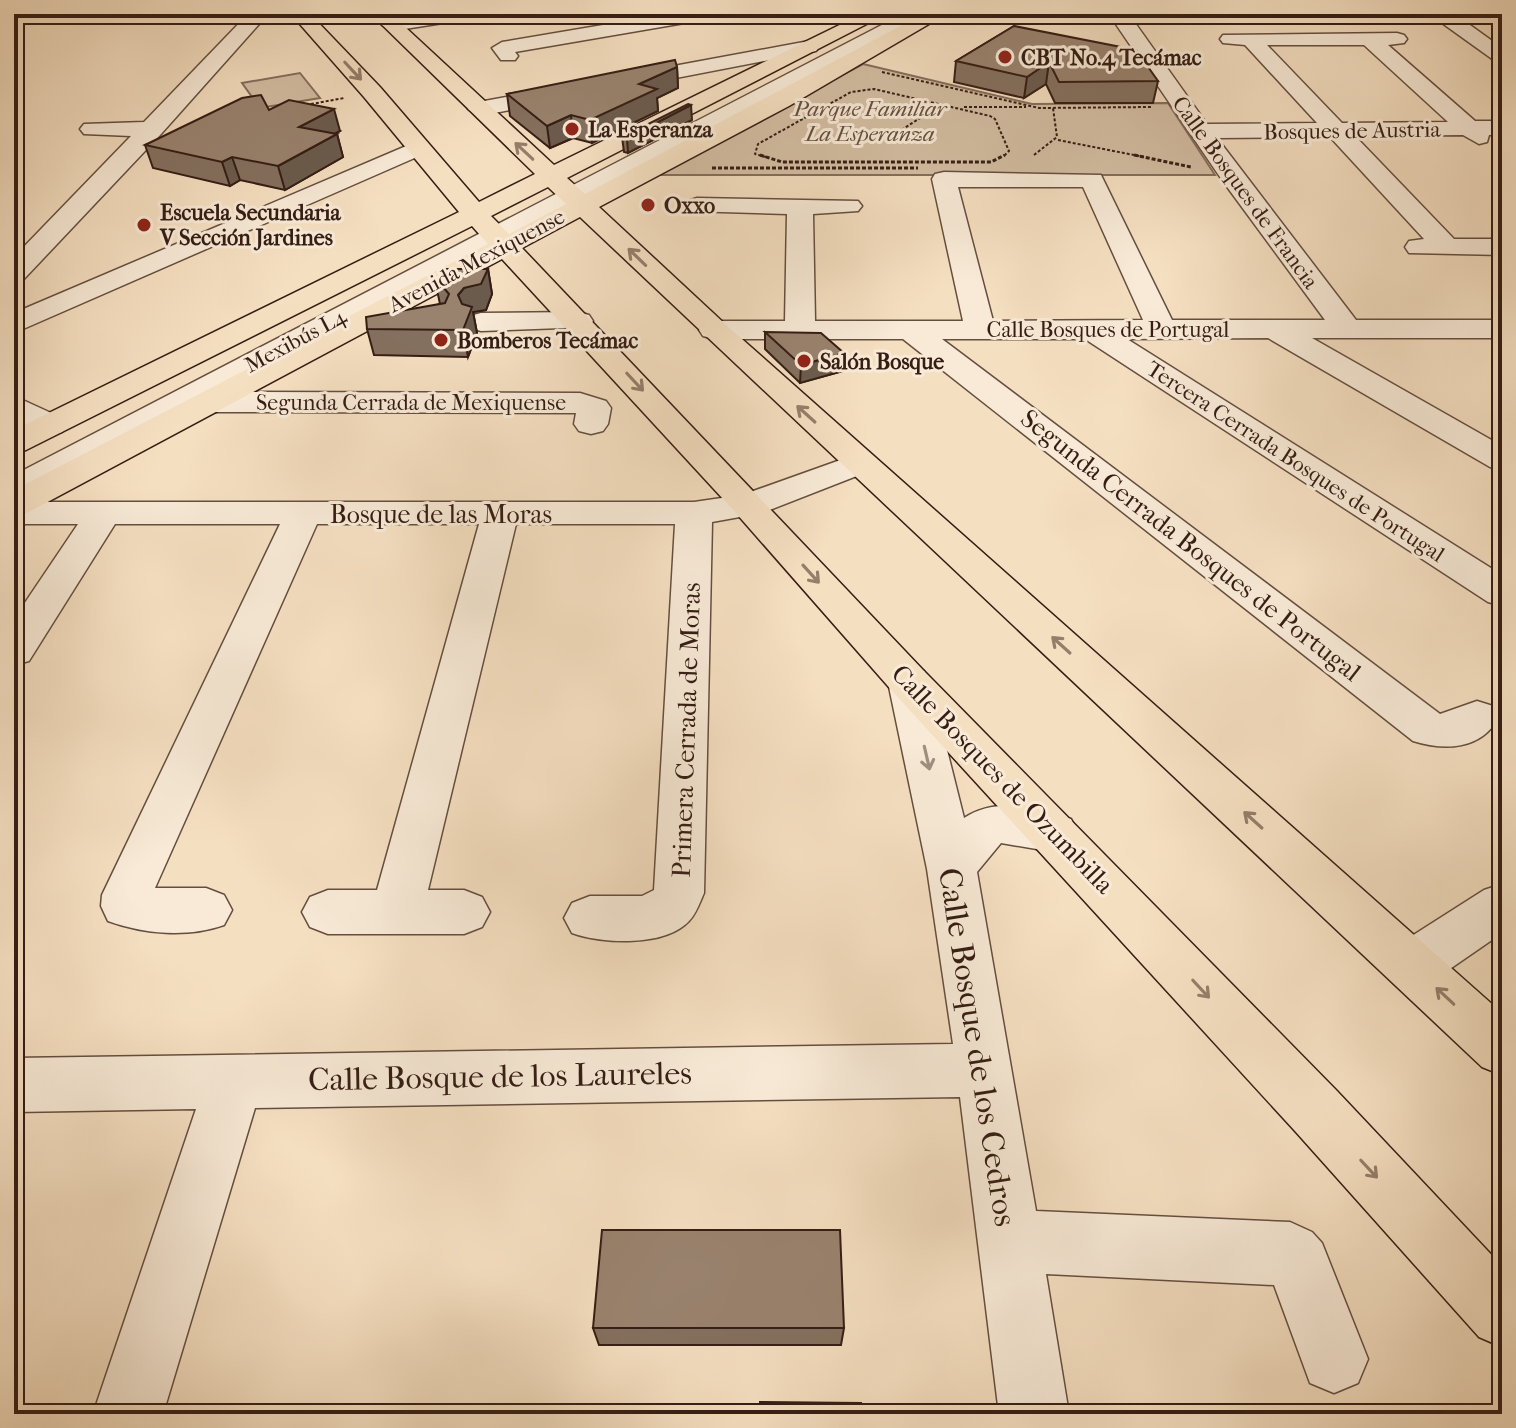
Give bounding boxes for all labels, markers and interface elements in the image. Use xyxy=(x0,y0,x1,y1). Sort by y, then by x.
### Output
place label: CBT No.4 Tecámac xyxy=(1021,45,1202,71)
marker: CBT No.4 Tecámac xyxy=(996,48,1014,66)
one-way arrow xyxy=(343,61,361,81)
street label: Calle Bosques de Francia xyxy=(1167,91,1324,295)
park label: Parque Familiar La Esperanza xyxy=(793,96,949,147)
street label: Bosques de Austria xyxy=(1263,116,1442,146)
place label: La Esperanza xyxy=(588,117,714,143)
marker: La Esperanza xyxy=(563,120,581,138)
one-way arrow xyxy=(514,142,534,161)
place label: Oxxo xyxy=(664,193,715,219)
marker: Oxxo xyxy=(639,196,657,214)
place label: Escuela Secundaria V Sección Jardines xyxy=(159,200,341,251)
street label: Avenida Mexiquense xyxy=(383,203,569,319)
marker: Escuela Secundaria V Sección Jardines xyxy=(135,216,153,234)
one-way arrow xyxy=(627,247,647,266)
street label: Mexibús L4 xyxy=(240,303,352,378)
street label: Calle Bosques de Portugal xyxy=(987,317,1229,343)
place label: Bomberos Tecámac xyxy=(457,328,638,354)
marker: Bomberos Tecámac xyxy=(432,331,450,349)
place label: Salón Bosque xyxy=(820,349,944,375)
marker: Salón Bosque xyxy=(795,352,813,370)
street label: Tercera Cerrada Bosques de Portugal xyxy=(1142,356,1449,568)
one-way arrow xyxy=(625,372,644,392)
street label: Segunda Cerrada de Mexiquense xyxy=(256,390,566,416)
street label: Segunda Cerrada Bosques de Portugal xyxy=(1014,403,1367,688)
one-way arrow xyxy=(797,405,817,423)
street label: Bosque de las Moras xyxy=(330,499,552,530)
one-way arrow xyxy=(802,563,820,583)
street label: Primera Cerrada de Moras xyxy=(666,582,707,878)
one-way arrow xyxy=(1051,637,1071,655)
street label: Calle Bosques de Ozumbilla xyxy=(885,658,1121,901)
one-way arrow xyxy=(920,745,935,771)
one-way arrow xyxy=(1243,811,1263,830)
street label: Calle Bosque de los Cedros xyxy=(931,865,1024,1229)
one-way arrow xyxy=(1192,979,1211,999)
one-way arrow xyxy=(1435,986,1455,1005)
street label: Calle Bosque de los Laureles xyxy=(308,1055,692,1098)
one-way arrow xyxy=(1360,1158,1378,1178)

